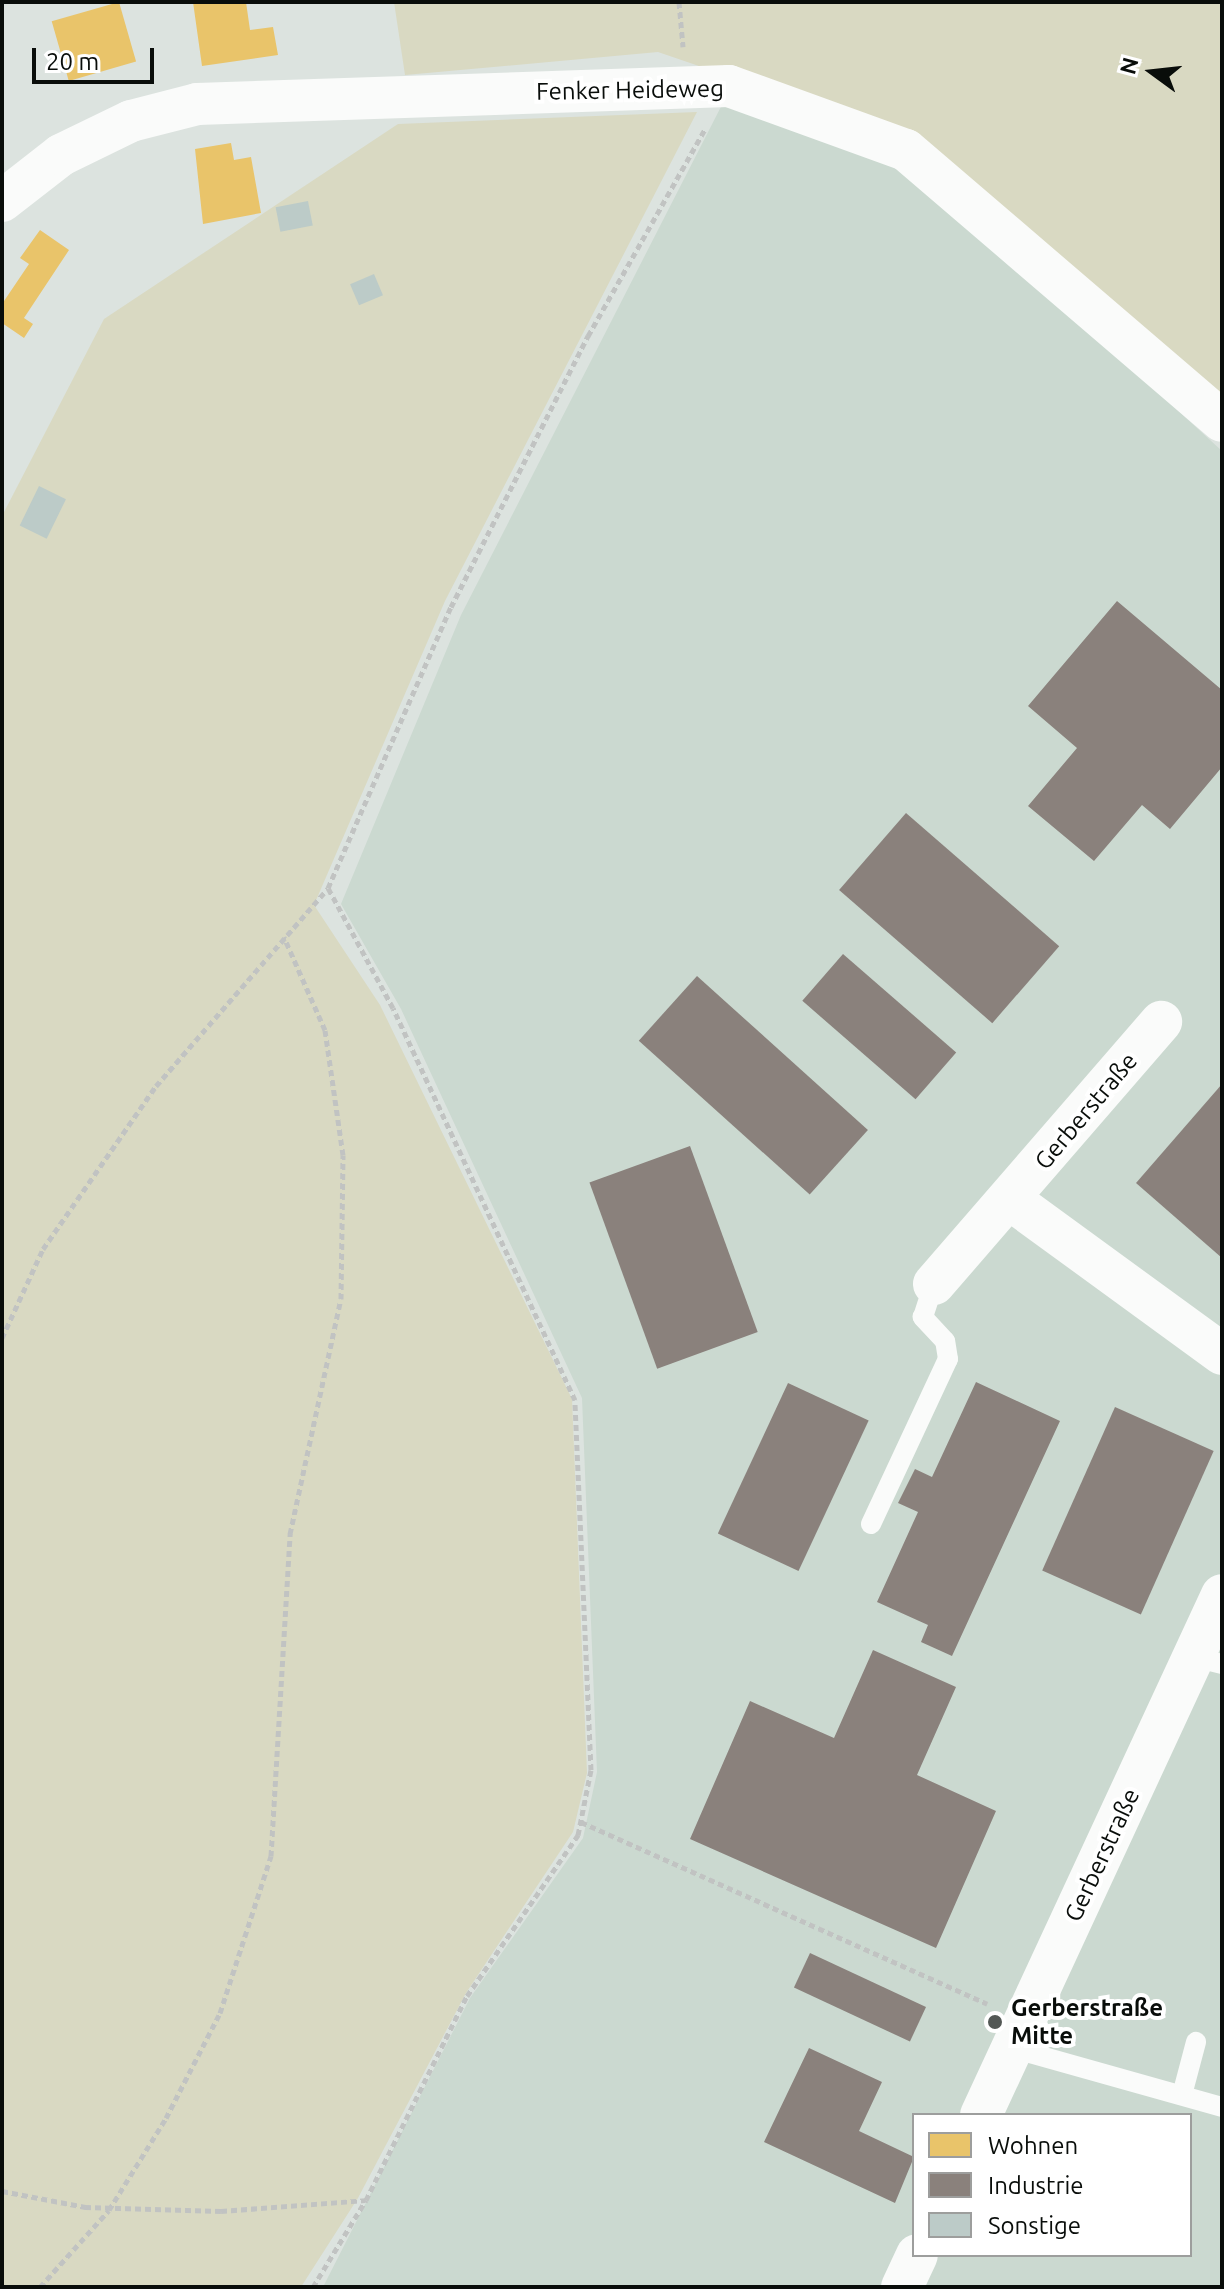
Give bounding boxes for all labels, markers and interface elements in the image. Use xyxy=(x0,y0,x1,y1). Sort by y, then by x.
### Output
scale bar xyxy=(36,32,158,82)
north arrow xyxy=(1112,32,1192,112)
text: 20 m xyxy=(46,48,99,75)
text: N xyxy=(1114,55,1143,77)
street label: Fenker Heideweg xyxy=(536,74,724,106)
street label: Gerberstraße xyxy=(1029,1047,1143,1175)
street label: Gerberstraße xyxy=(1059,1784,1145,1926)
place label: Gerberstraße Mitte xyxy=(1011,1994,1163,2050)
marker: Gerberstraße Mitte xyxy=(986,2013,1004,2031)
legend xyxy=(912,2113,1192,2257)
text: Wohnen xyxy=(988,2132,1078,2159)
text: Industrie xyxy=(988,2172,1084,2199)
text: Sonstige xyxy=(988,2212,1081,2239)

